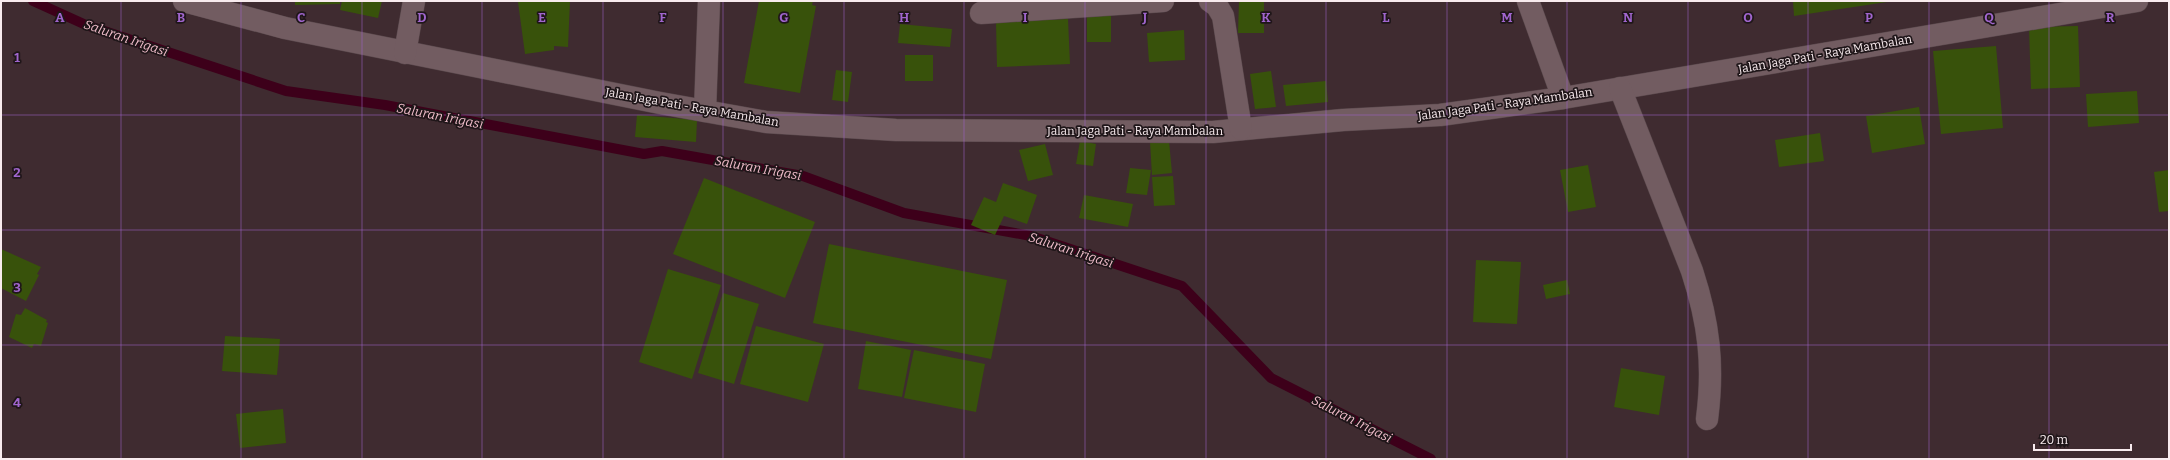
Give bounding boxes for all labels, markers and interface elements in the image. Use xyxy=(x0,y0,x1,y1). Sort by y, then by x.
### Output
text: A xyxy=(55,10,65,25)
text: B xyxy=(177,10,185,25)
text: C xyxy=(297,10,305,25)
text: D xyxy=(417,10,427,25)
text: E xyxy=(538,10,546,25)
text: F xyxy=(659,10,667,25)
text: G xyxy=(779,10,789,25)
text: H xyxy=(899,10,909,25)
text: I xyxy=(1023,10,1028,25)
text: J xyxy=(1142,10,1148,25)
text: K xyxy=(1261,10,1271,25)
text: L xyxy=(1382,10,1390,25)
text: M xyxy=(1501,10,1513,25)
text: N xyxy=(1623,10,1633,25)
text: O xyxy=(1743,10,1753,25)
text: P xyxy=(1865,10,1873,25)
text: Q xyxy=(1984,10,1995,25)
text: R xyxy=(2106,10,2115,25)
water label: Saluran Irigasi xyxy=(82,17,170,59)
street label: Jalan Jaga Pati - Raya Mambalan xyxy=(1736,32,1913,76)
text: 1 xyxy=(14,50,20,65)
street label: Jalan Jaga Pati - Raya Mambalan xyxy=(603,85,780,129)
street label: Jalan Jaga Pati - Raya Mambalan xyxy=(1416,85,1594,123)
water label: Saluran Irigasi xyxy=(395,100,485,132)
street label: Jalan Jaga Pati - Raya Mambalan xyxy=(1046,124,1223,138)
water label: Saluran Irigasi xyxy=(713,153,803,183)
text: 2 xyxy=(13,165,21,180)
water label: Saluran Irigasi xyxy=(1027,229,1115,271)
text: 3 xyxy=(13,280,21,295)
water label: Saluran Irigasi xyxy=(1309,392,1395,446)
text: 4 xyxy=(13,395,21,410)
scale bar xyxy=(2034,426,2131,452)
text: 20 m xyxy=(2040,433,2069,447)

